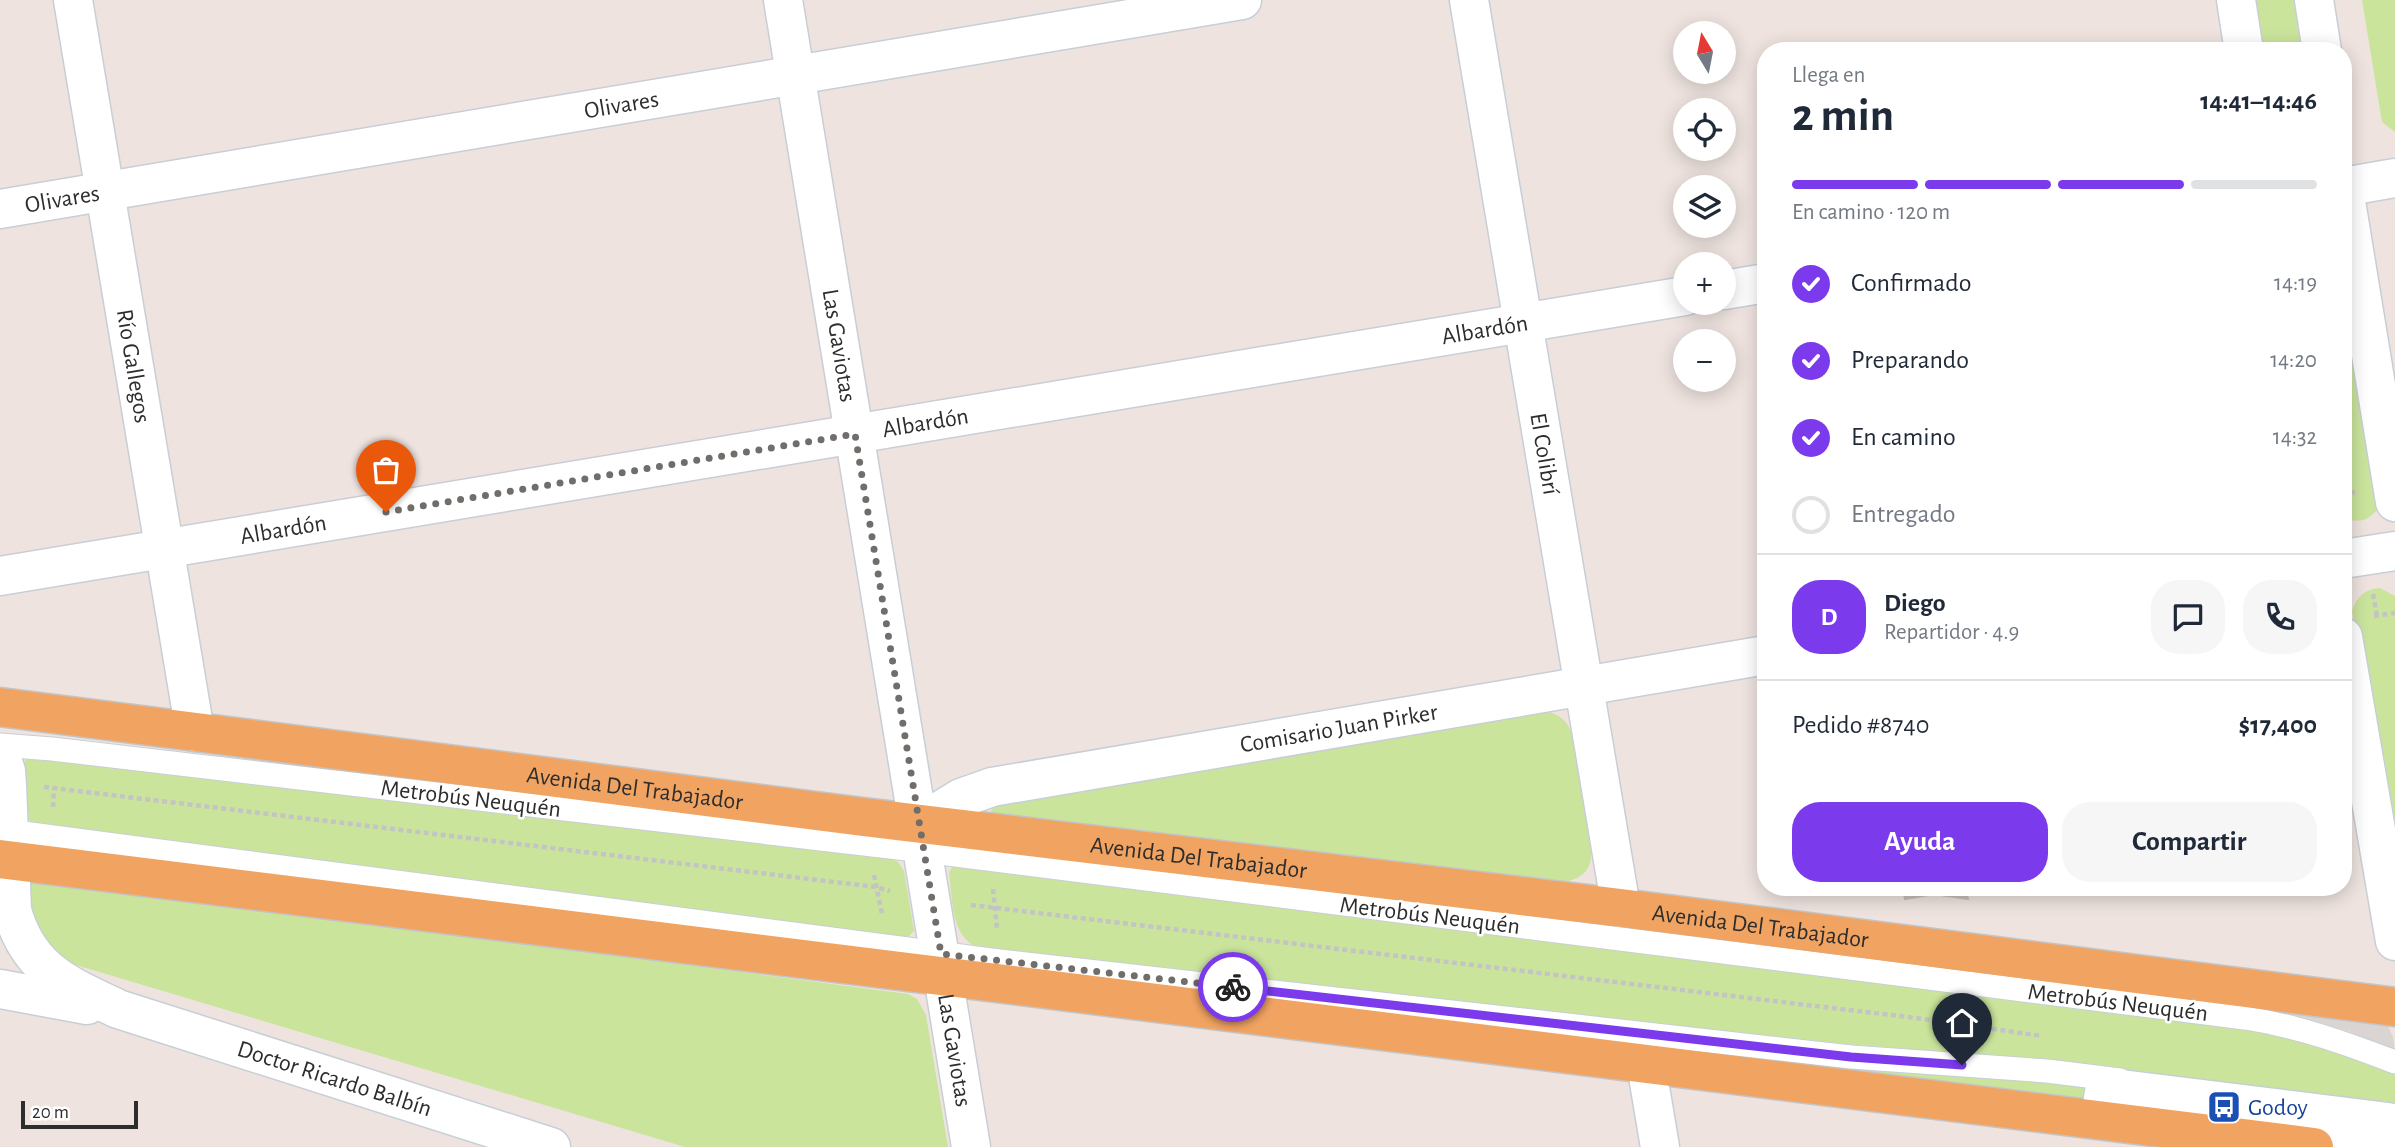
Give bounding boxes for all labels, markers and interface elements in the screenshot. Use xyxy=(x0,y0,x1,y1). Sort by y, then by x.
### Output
north arrow xyxy=(1673,21,1736,84)
map controls xyxy=(1673,21,1736,392)
text: Llega en xyxy=(1792,64,1865,87)
street label: Olivares xyxy=(582,87,661,124)
text: 14:41–14:46 xyxy=(2200,88,2317,114)
text: 2 min xyxy=(1792,93,1894,139)
button: locate xyxy=(1673,98,1736,161)
button: layers xyxy=(1673,175,1736,238)
street label: Olivares xyxy=(23,181,101,218)
text: En camino · 120 m xyxy=(1792,201,1950,224)
button: + xyxy=(1673,252,1736,315)
icon: check xyxy=(1792,265,1830,303)
text: Confirmado xyxy=(1851,270,1972,296)
text: 14:19 xyxy=(2274,272,2317,295)
street label: Las Gaviotas xyxy=(818,287,860,404)
street label: Río Gallegos xyxy=(112,307,154,425)
street label: Albardón xyxy=(1440,311,1530,349)
button: − xyxy=(1673,329,1736,392)
icon: check xyxy=(1792,342,1830,380)
text: Preparando xyxy=(1851,347,1969,373)
text: 14:20 xyxy=(2270,349,2317,372)
street label: Albardón xyxy=(881,404,970,442)
street label: El Colibrí xyxy=(1525,411,1563,497)
icon: check xyxy=(1792,419,1830,457)
text: En camino xyxy=(1851,424,1956,450)
text: 14:32 xyxy=(2273,426,2317,449)
pin xyxy=(356,440,416,512)
icon: bag xyxy=(367,451,405,489)
text: Entregado xyxy=(1851,501,1956,527)
street label: Albardón xyxy=(238,511,328,549)
button: chat xyxy=(2151,580,2225,654)
button: phone xyxy=(2243,580,2317,654)
text: Diego xyxy=(1884,590,1946,616)
text: D xyxy=(1820,604,1838,630)
text: Repartidor · 4.9 xyxy=(1884,621,2019,644)
street label: Comisario Juan Pirker xyxy=(1238,700,1440,757)
text: Pedido #8740 xyxy=(1792,712,1930,738)
text: $17,400 xyxy=(2239,712,2317,738)
street label: Avenida Del Trabajador xyxy=(525,763,745,815)
street label: Metrobús Neuquén xyxy=(379,776,562,822)
button: Ayuda xyxy=(1792,802,2048,882)
button: Compartir xyxy=(2062,802,2317,882)
street label: Avenida Del Trabajador xyxy=(1089,833,1308,883)
street label: Metrobús Neuquén xyxy=(1338,893,1521,939)
street label: Avenida Del Trabajador xyxy=(1651,901,1870,953)
courier xyxy=(1198,952,1268,1022)
icon: bike xyxy=(1214,968,1252,1006)
street label: Metrobús Neuquén xyxy=(2026,980,2209,1026)
street label: Las Gaviotas xyxy=(933,992,975,1108)
pin xyxy=(1932,993,1992,1065)
icon: home xyxy=(1943,1004,1981,1042)
street label: Doctor Ricardo Balbín xyxy=(234,1037,435,1121)
bus stop icon: Godoy xyxy=(2205,1088,2243,1126)
place label: Godoy xyxy=(2248,1096,2308,1120)
scale bar xyxy=(21,1098,138,1130)
text: 20 m xyxy=(32,1103,69,1122)

